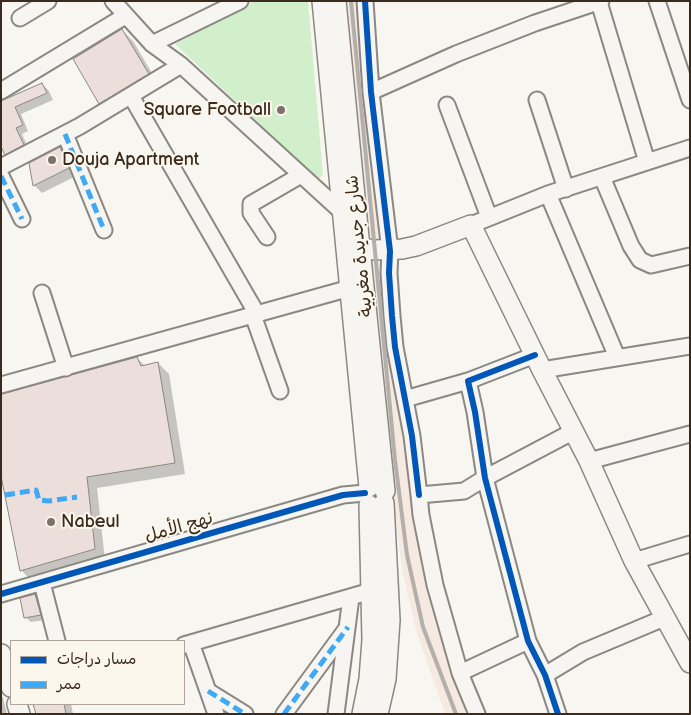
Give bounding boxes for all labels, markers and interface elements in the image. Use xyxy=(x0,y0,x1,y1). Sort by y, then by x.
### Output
place label: Square Football xyxy=(143,99,271,121)
marker: Square Football xyxy=(275,104,287,116)
place label: Douja Apartment xyxy=(62,149,199,171)
marker: Douja Apartment xyxy=(46,154,58,166)
street label: شارع جديدة مغربية xyxy=(342,174,378,318)
street label: نهج الأمل xyxy=(142,508,216,548)
place label: Nabeul xyxy=(61,511,120,533)
marker: Nabeul xyxy=(45,516,57,528)
legend xyxy=(10,640,185,705)
text: مسار دراجات xyxy=(57,650,136,669)
text: ممر xyxy=(57,675,81,694)

